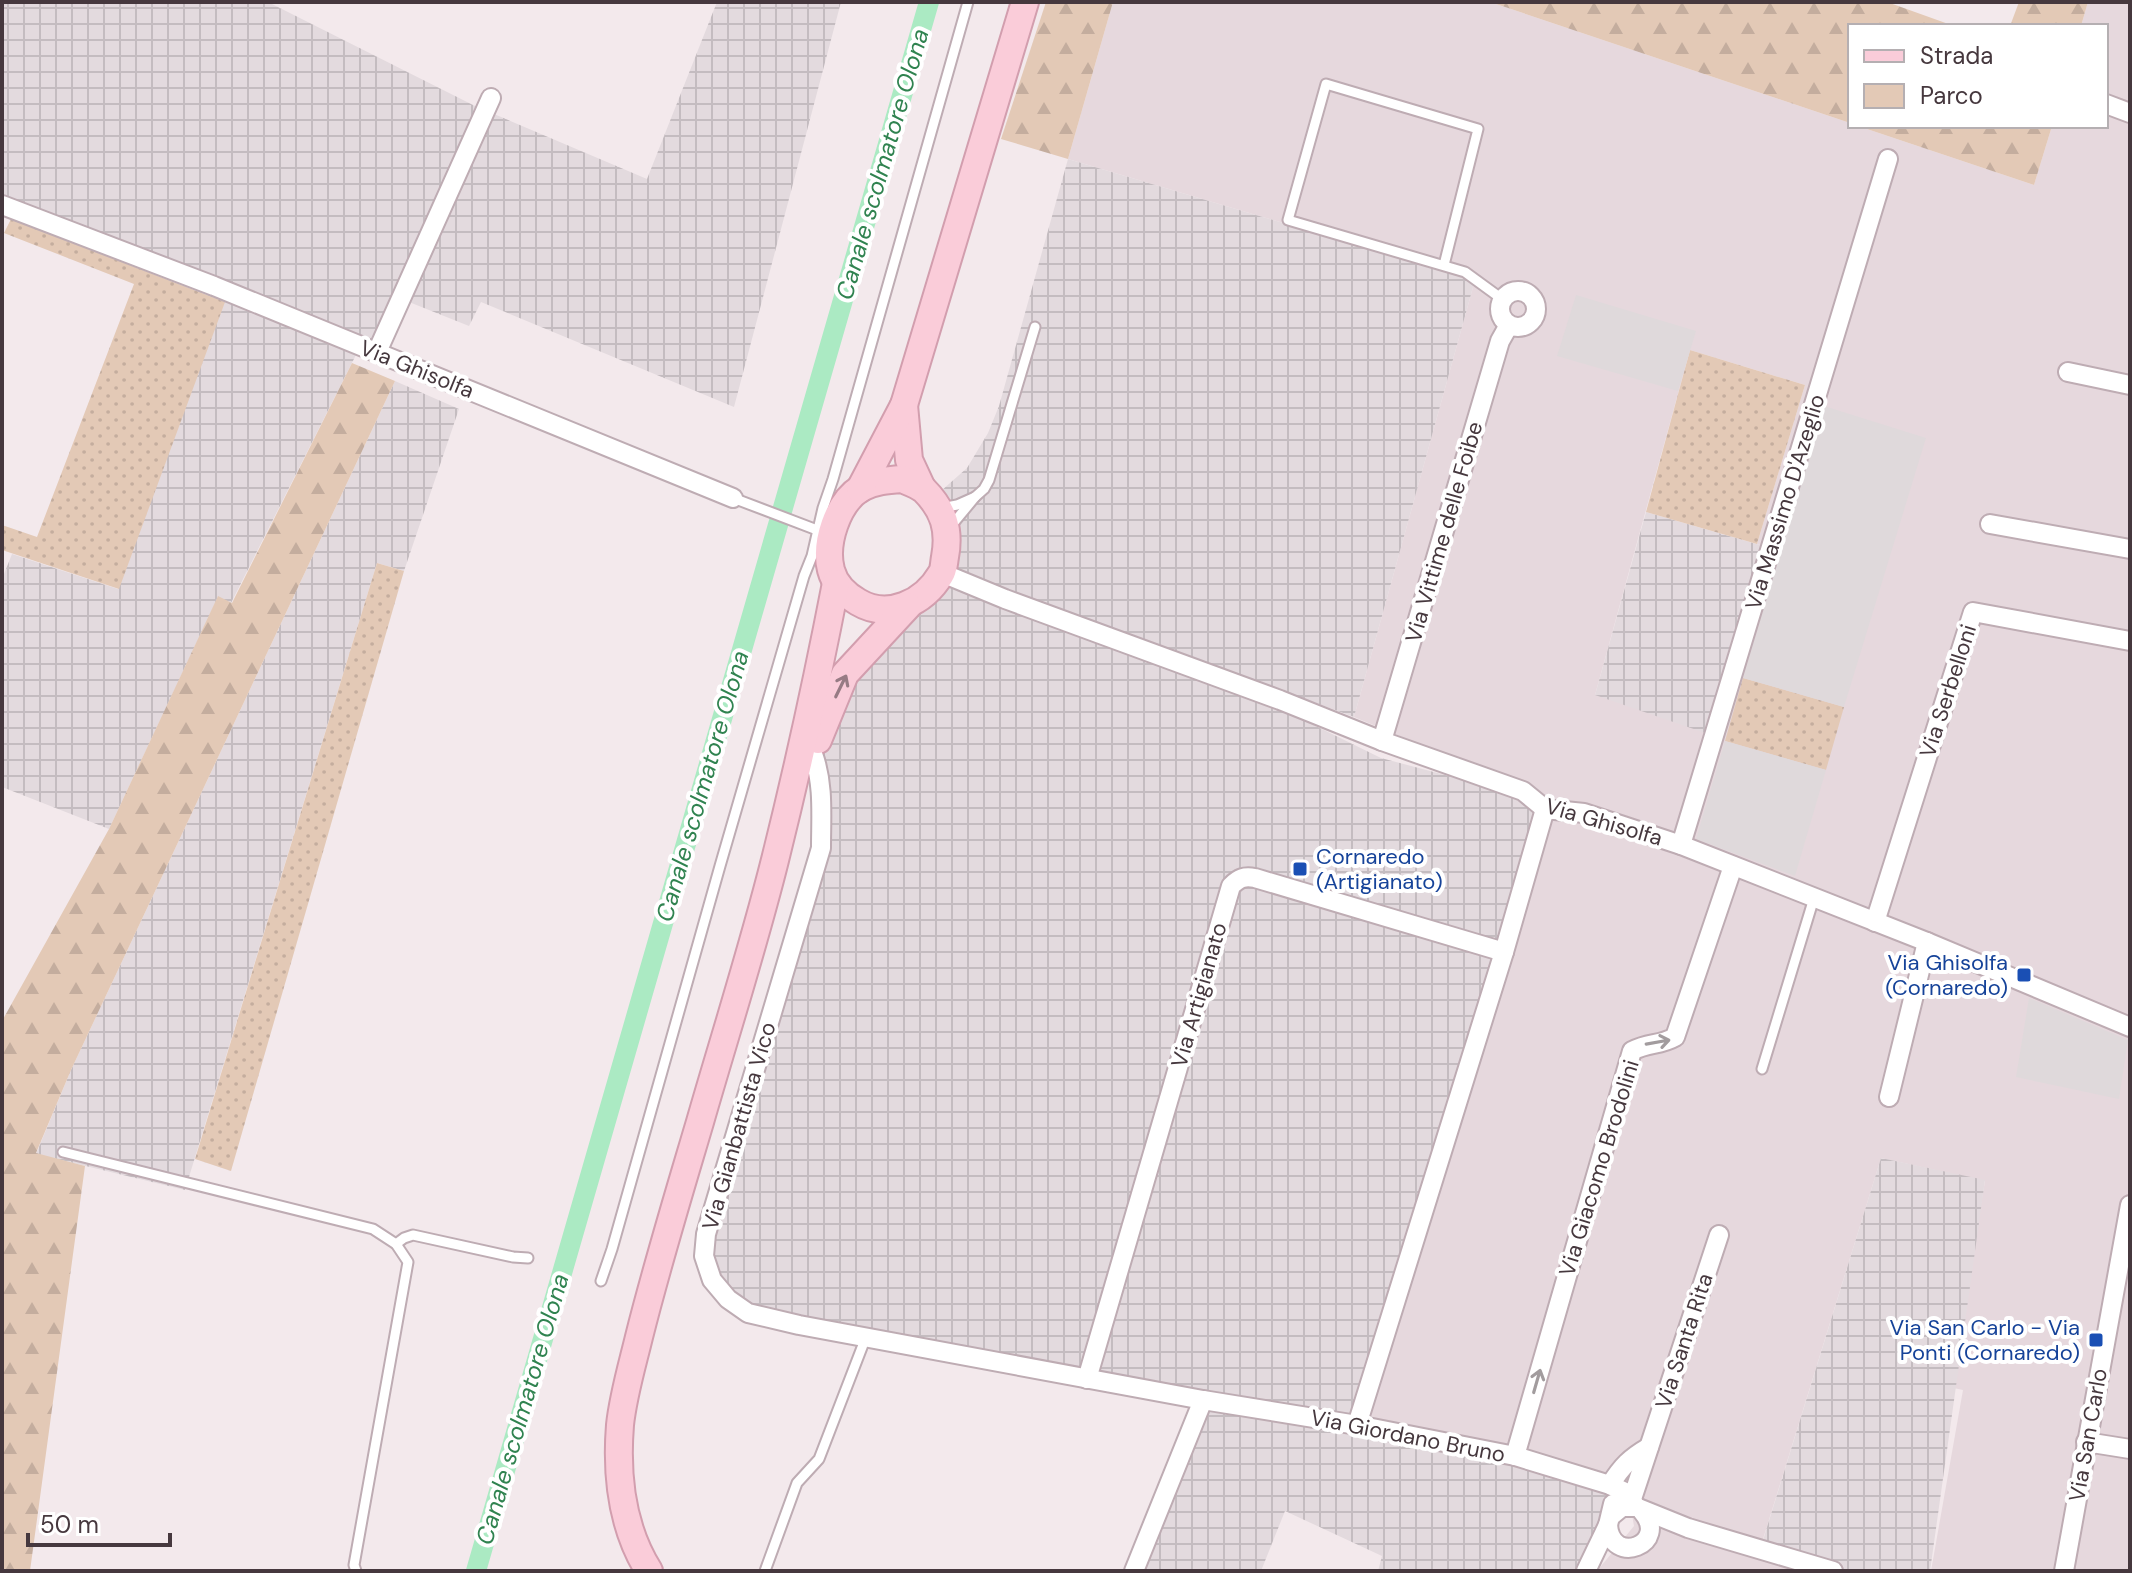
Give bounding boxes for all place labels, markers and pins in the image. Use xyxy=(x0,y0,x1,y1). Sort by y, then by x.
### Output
place label: Cornaredo (Artigianato) xyxy=(1316,842,1443,896)
marker: Cornaredo (Artigianato) xyxy=(1291,860,1309,878)
place label: Via Ghisolfa (Cornaredo) xyxy=(1885,948,2008,1002)
marker: Via Ghisolfa (Cornaredo) xyxy=(2015,966,2033,984)
place label: Via San Carlo - Via Ponti (Cornaredo) xyxy=(1890,1313,2080,1367)
marker: Via San Carlo - Via Ponti (Cornaredo) xyxy=(2087,1331,2105,1349)

